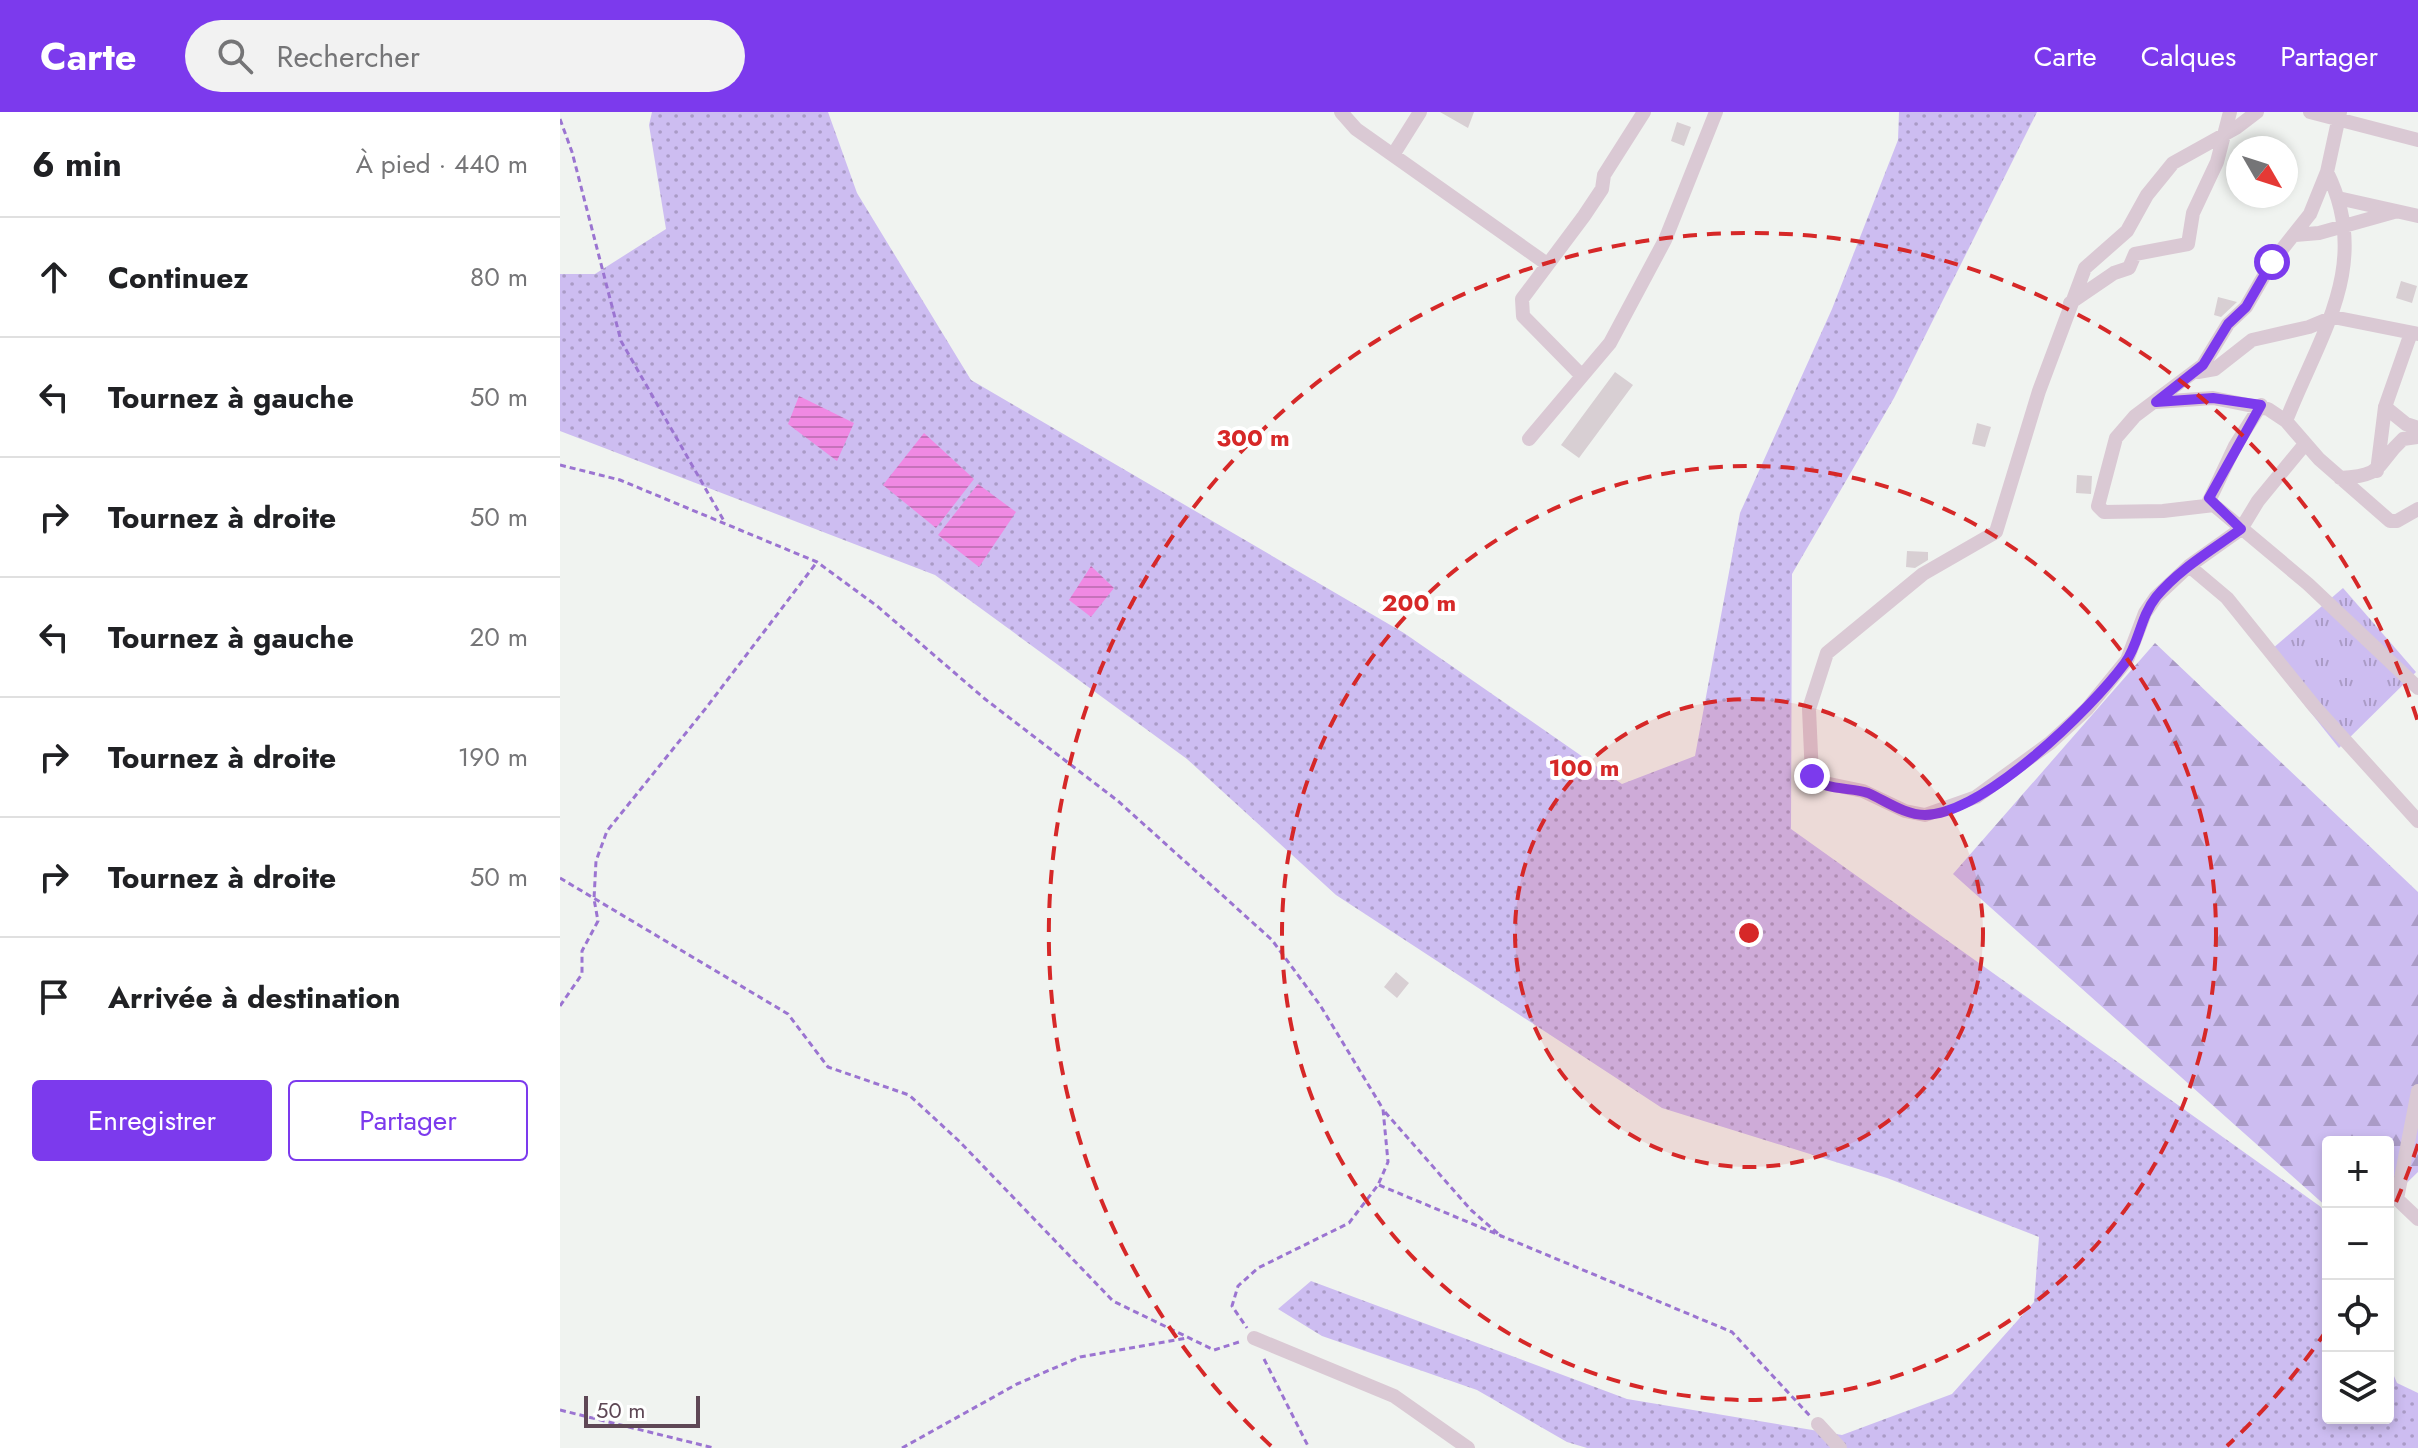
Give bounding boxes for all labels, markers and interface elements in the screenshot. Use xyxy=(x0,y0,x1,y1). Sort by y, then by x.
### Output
search box xyxy=(185,20,745,92)
text: Carte xyxy=(40,29,137,84)
icon: search xyxy=(213,34,257,78)
text: Rechercher xyxy=(277,35,420,78)
text: Carte xyxy=(2033,36,2097,77)
text: Calques xyxy=(2141,36,2236,77)
text: Partager xyxy=(2280,36,2378,77)
north arrow xyxy=(2226,136,2298,208)
text: 6 min xyxy=(32,140,122,189)
text: À pied · 440 m xyxy=(356,145,528,183)
route start xyxy=(2254,244,2290,280)
icon: ahead xyxy=(32,255,76,299)
text: Continuez xyxy=(108,256,249,299)
text: 80 m xyxy=(470,258,528,296)
icon: left xyxy=(32,375,76,419)
text: Tournez à gauche xyxy=(108,376,354,419)
text: 50 m xyxy=(470,378,528,416)
text: 300 m xyxy=(1216,420,1290,455)
icon: right xyxy=(32,495,76,539)
text: Tournez à droite xyxy=(108,496,336,539)
text: 50 m xyxy=(470,498,528,536)
text: 200 m xyxy=(1382,585,1456,620)
icon: left xyxy=(32,615,76,659)
text: Tournez à gauche xyxy=(108,616,354,659)
text: 20 m xyxy=(470,618,528,656)
icon: right xyxy=(32,735,76,779)
text: Tournez à droite xyxy=(108,736,336,779)
text: 190 m xyxy=(458,738,528,776)
text: 100 m xyxy=(1549,750,1619,785)
route end xyxy=(1794,758,1830,794)
icon: right xyxy=(32,855,76,899)
text: Tournez à droite xyxy=(108,856,336,899)
text: 50 m xyxy=(470,858,528,896)
centre of rings xyxy=(1735,919,1763,947)
icon: arrive xyxy=(32,975,76,1019)
text: Arrivée à destination xyxy=(108,976,400,1019)
button: Enregistrer xyxy=(32,1080,272,1161)
button: Partager xyxy=(288,1080,528,1161)
map controls xyxy=(2322,1136,2394,1424)
button: + xyxy=(2322,1136,2394,1208)
button: − xyxy=(2322,1208,2394,1280)
button: locate xyxy=(2322,1280,2394,1352)
button: layers xyxy=(2322,1352,2394,1424)
scale bar xyxy=(584,1392,700,1428)
text: 50 m xyxy=(596,1394,645,1426)

